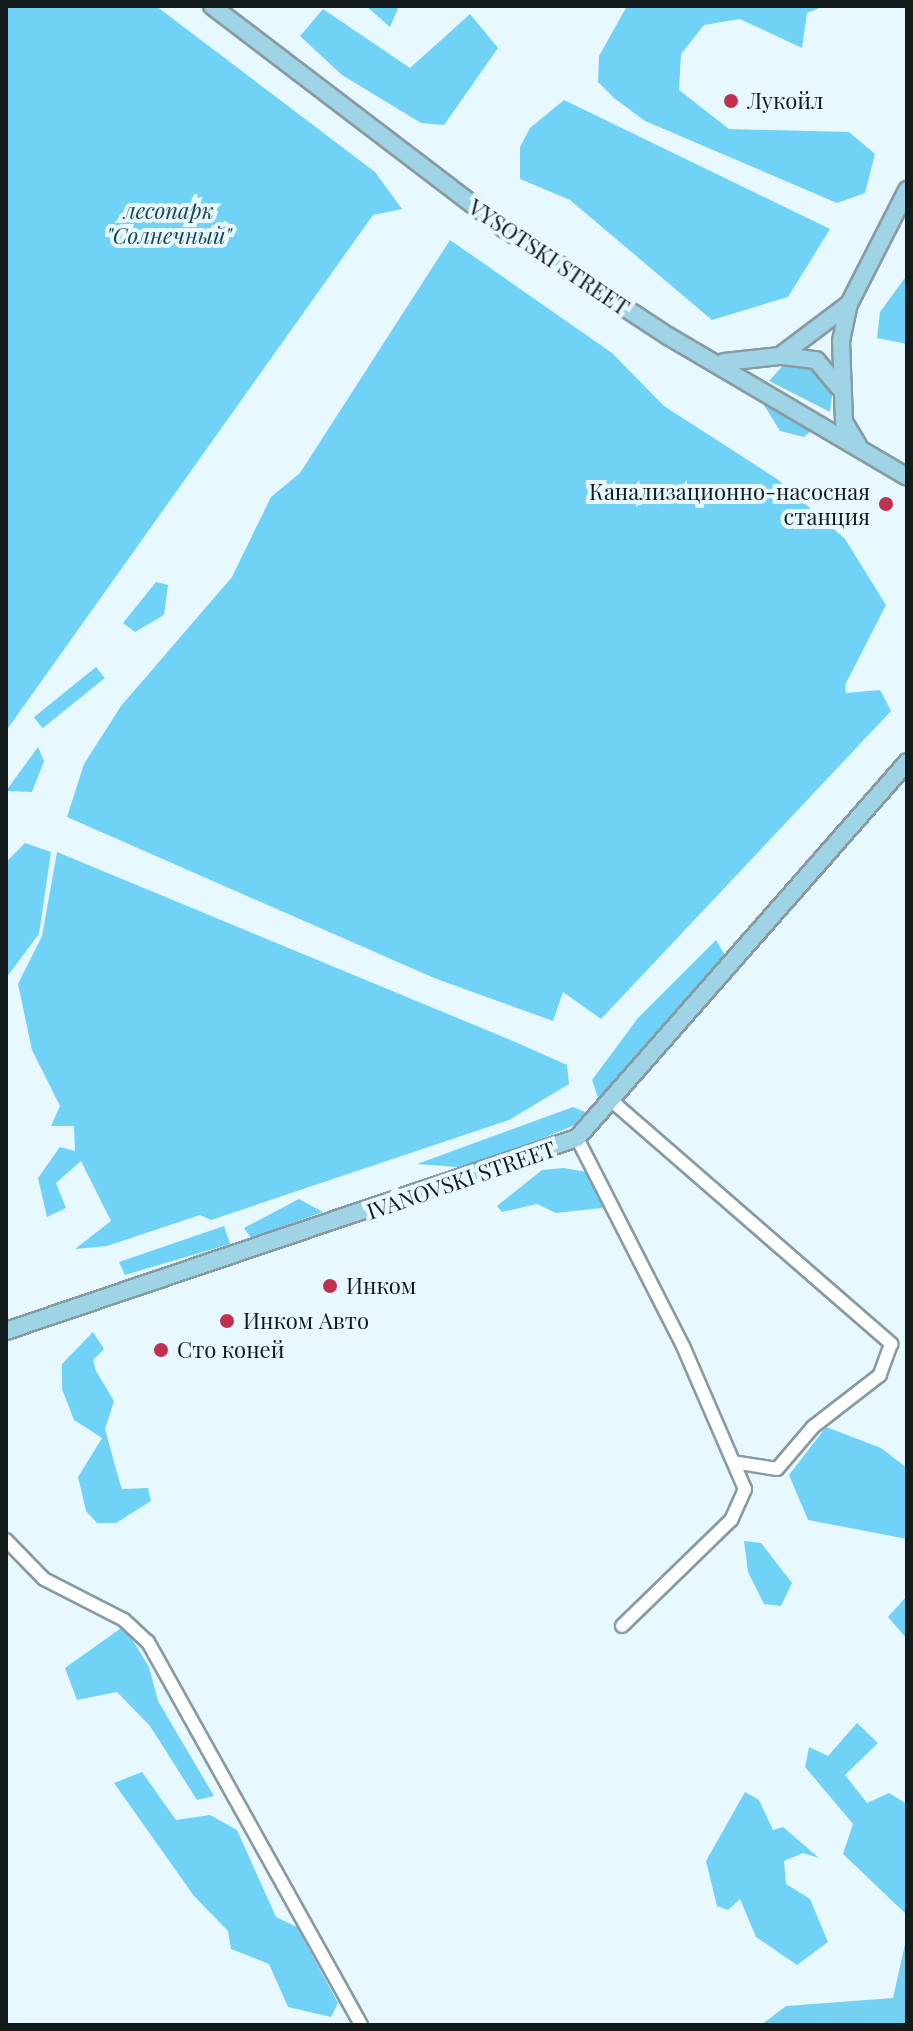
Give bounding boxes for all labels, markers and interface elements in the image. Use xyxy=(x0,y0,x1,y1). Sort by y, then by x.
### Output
place label: Лукойл xyxy=(747,88,823,114)
marker: Лукойл xyxy=(722,92,740,110)
street label: VYSOTSKI STREET xyxy=(464,193,634,321)
park label: лесопарк "Солнечный" xyxy=(106,197,232,248)
place label: Канализационно-насосная станция xyxy=(589,478,870,530)
marker: Канализационно-насосная станция xyxy=(877,495,895,513)
street label: IVANOVSKI STREET xyxy=(363,1135,559,1225)
place label: Инком xyxy=(346,1273,416,1299)
marker: Инком xyxy=(321,1277,339,1295)
place label: Инком Авто xyxy=(243,1308,369,1334)
marker: Инком Авто xyxy=(218,1312,236,1330)
place label: Сто коней xyxy=(177,1337,285,1363)
marker: Сто коней xyxy=(152,1341,170,1359)

